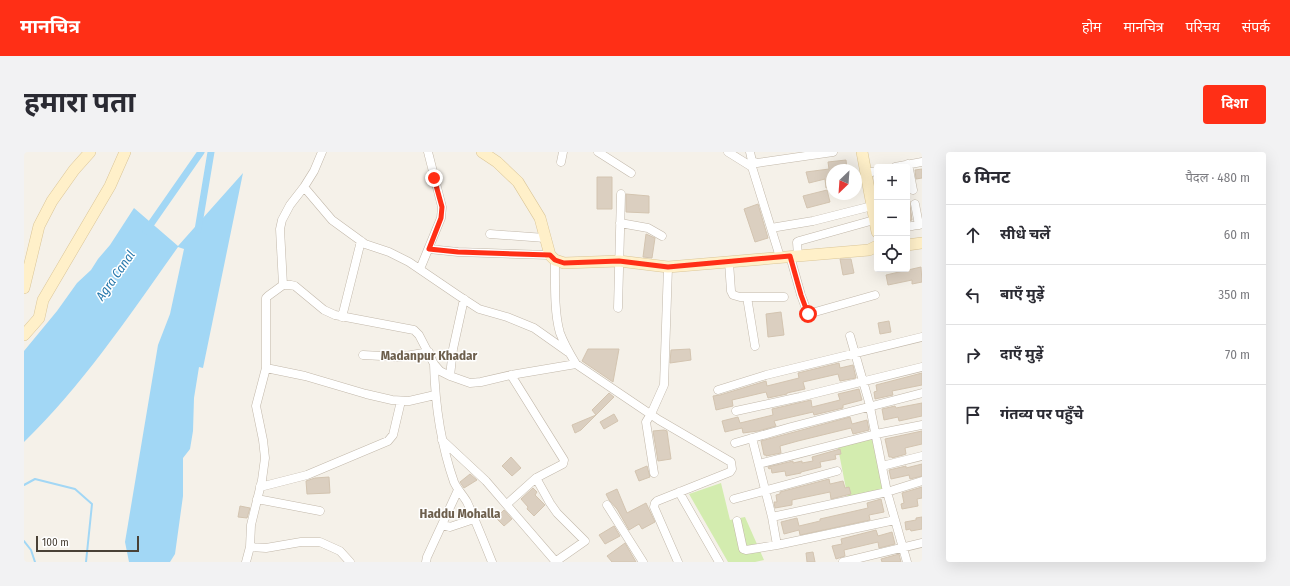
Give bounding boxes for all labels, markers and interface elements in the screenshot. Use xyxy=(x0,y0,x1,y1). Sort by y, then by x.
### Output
text: मानचित्र xyxy=(20,15,80,38)
text: होम xyxy=(1082,19,1101,36)
text: मानचित्र xyxy=(1123,19,1164,36)
text: परिचय xyxy=(1186,19,1220,36)
text: संपर्क xyxy=(1242,19,1270,36)
button: दिशा xyxy=(1203,85,1266,124)
text: हमारा पता xyxy=(24,86,136,119)
north arrow xyxy=(826,164,862,200)
map controls xyxy=(874,164,910,272)
button: + xyxy=(874,164,910,200)
text: 6 मिनट xyxy=(962,167,1010,188)
route end xyxy=(425,169,443,187)
text: पैदल · 480 m xyxy=(1185,170,1250,185)
button: − xyxy=(874,200,910,236)
icon: ahead xyxy=(962,224,984,246)
text: सीधे चलें xyxy=(1000,225,1050,243)
text: 60 m xyxy=(1224,227,1250,242)
button: locate xyxy=(874,236,910,272)
water label: Agra Canal xyxy=(92,247,138,304)
icon: left xyxy=(962,284,984,306)
text: बाएँ मुड़ें xyxy=(1000,285,1044,303)
text: 350 m xyxy=(1218,287,1250,302)
route start xyxy=(799,305,817,323)
icon: right xyxy=(962,344,984,366)
text: दाएँ मुड़ें xyxy=(1000,345,1043,363)
text: 70 m xyxy=(1225,347,1250,362)
district label: Madanpur Khadar xyxy=(381,348,478,363)
icon: arrive xyxy=(962,404,984,426)
text: गंतव्य पर पहुँचे xyxy=(1000,405,1083,423)
district label: Haddu Mohalla xyxy=(420,506,501,521)
scale bar xyxy=(36,534,139,553)
text: 100 m xyxy=(42,536,69,549)

